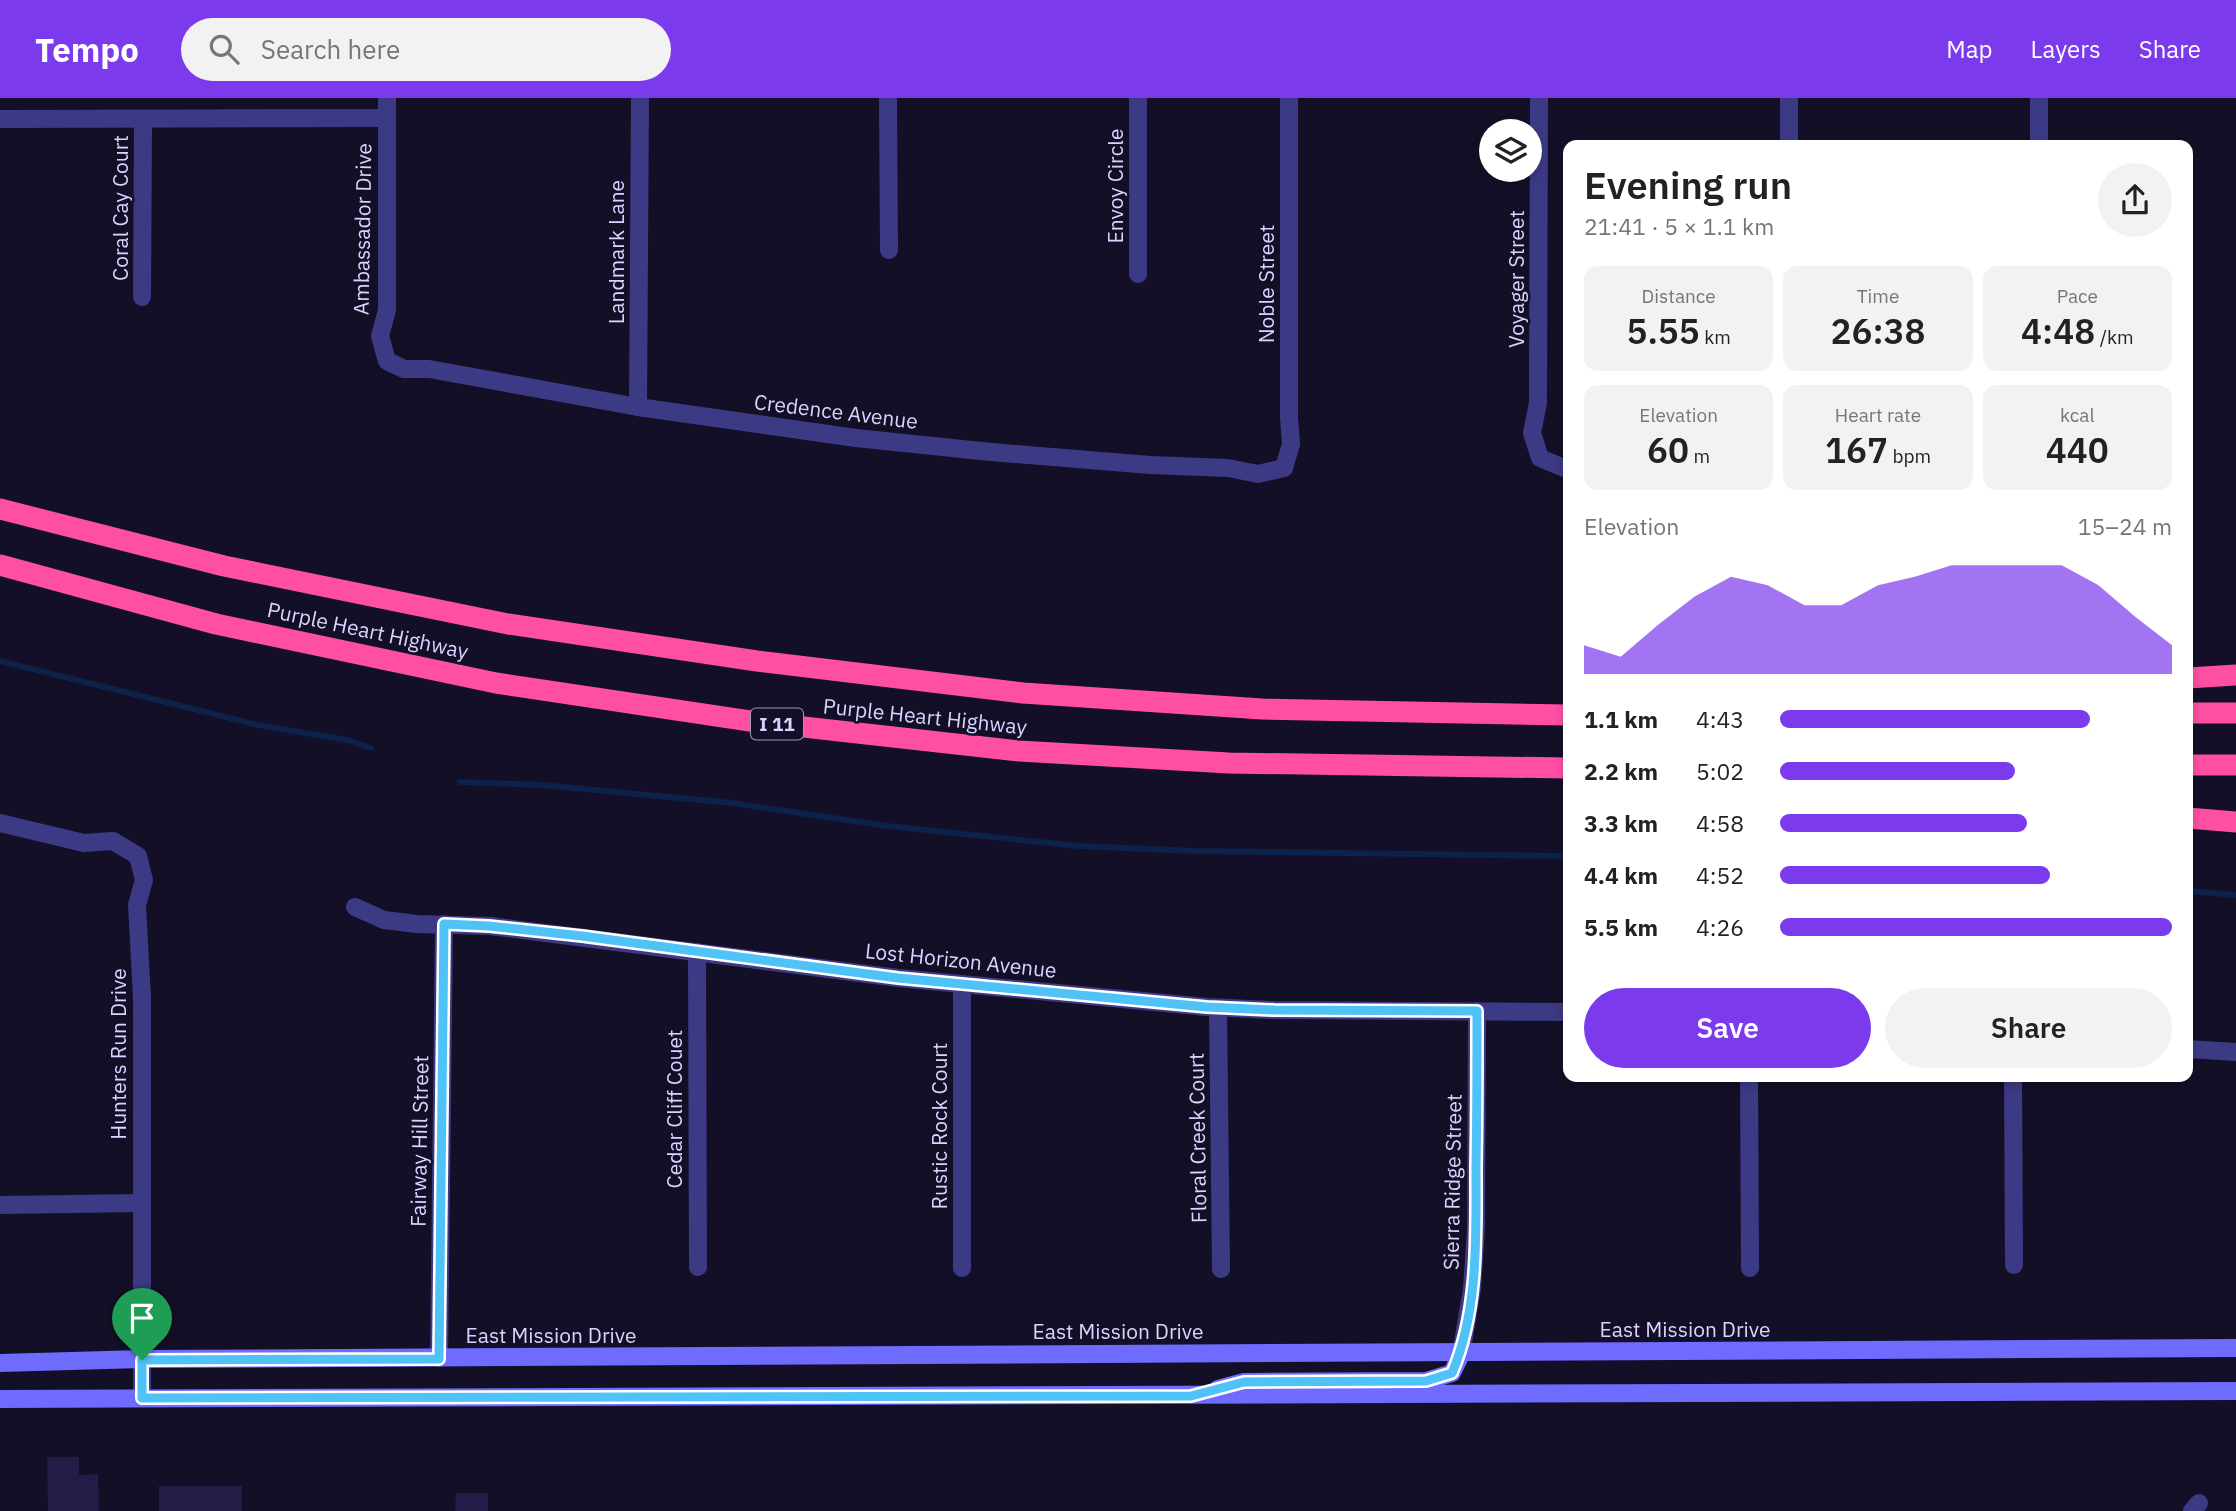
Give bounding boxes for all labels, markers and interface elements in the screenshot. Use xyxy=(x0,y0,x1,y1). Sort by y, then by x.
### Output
search box xyxy=(181,18,671,81)
text: Tempo xyxy=(35,28,139,71)
icon: search xyxy=(205,30,243,68)
text: Search here xyxy=(261,32,400,66)
text: Map xyxy=(1946,33,1993,65)
text: Layers xyxy=(2031,33,2101,65)
text: Share xyxy=(2139,33,2201,65)
map controls xyxy=(1479,119,1542,182)
button: layers xyxy=(1479,119,1542,182)
street label: Envoy Circle xyxy=(1101,129,1129,243)
street label: Coral Cay Court xyxy=(106,135,134,281)
street label: Ambassador Drive xyxy=(347,143,377,315)
text: Evening run xyxy=(1584,160,1792,209)
button: share xyxy=(2098,163,2172,237)
street label: Landmark Lane xyxy=(602,180,630,324)
street label: Voyager Street xyxy=(1502,210,1530,348)
text: 21:41 · 5 × 1.1 km xyxy=(1584,211,1774,241)
street label: Noble Street xyxy=(1252,225,1280,343)
text: Distance xyxy=(1642,284,1716,308)
text: Time xyxy=(1857,284,1899,308)
text: Pace xyxy=(2057,284,2098,308)
text: 5.55 xyxy=(1626,308,1700,354)
text: 26:38 xyxy=(1830,308,1926,354)
text: 4:48 xyxy=(2021,308,2095,354)
text: km xyxy=(1700,325,1731,349)
text: /km xyxy=(2095,325,2134,349)
street label: Credence Avenue xyxy=(752,387,920,435)
text: Elevation xyxy=(1639,403,1718,427)
text: Heart rate xyxy=(1835,403,1921,427)
text: kcal xyxy=(2060,403,2095,427)
text: 60 xyxy=(1647,427,1689,473)
text: 167 xyxy=(1825,427,1888,473)
text: 440 xyxy=(2046,427,2109,473)
text: m xyxy=(1689,444,1710,468)
text: bpm xyxy=(1888,444,1931,468)
text: Elevation xyxy=(1584,511,1679,541)
text: 15–24 m xyxy=(2078,511,2172,541)
street label: Purple Heart Highway xyxy=(265,595,472,665)
street label: Purple Heart Highway xyxy=(822,691,1029,741)
text: 1.1 km xyxy=(1584,704,1658,734)
text: 4:43 xyxy=(1696,704,1744,734)
road number: I 11 xyxy=(751,708,803,740)
text: 2.2 km xyxy=(1584,756,1658,786)
text: 5:02 xyxy=(1696,756,1744,786)
text: 3.3 km xyxy=(1584,808,1658,838)
text: 4:58 xyxy=(1696,808,1744,838)
text: 4.4 km xyxy=(1584,860,1658,890)
text: 4:52 xyxy=(1696,860,1744,890)
text: 5.5 km xyxy=(1584,912,1658,942)
text: 4:26 xyxy=(1696,912,1744,942)
street label: Lost Horizon Avenue xyxy=(864,936,1058,984)
street label: Hunters Run Drive xyxy=(104,968,132,1140)
button: Save xyxy=(1584,988,1871,1068)
button: Share xyxy=(1885,988,2172,1068)
street label: Cedar Cliff Couet xyxy=(660,1030,688,1188)
street label: Rustic Rock Court xyxy=(925,1043,953,1209)
street label: Floral Creek Court xyxy=(1182,1053,1212,1223)
street label: Fairway Hill Street xyxy=(404,1055,434,1227)
street label: Sierra Ridge Street xyxy=(1436,1094,1468,1270)
pin xyxy=(112,1288,172,1360)
icon: arrive xyxy=(123,1299,161,1337)
street label: East Mission Drive xyxy=(1599,1315,1771,1343)
street label: East Mission Drive xyxy=(1032,1317,1204,1345)
street label: East Mission Drive xyxy=(465,1321,637,1349)

